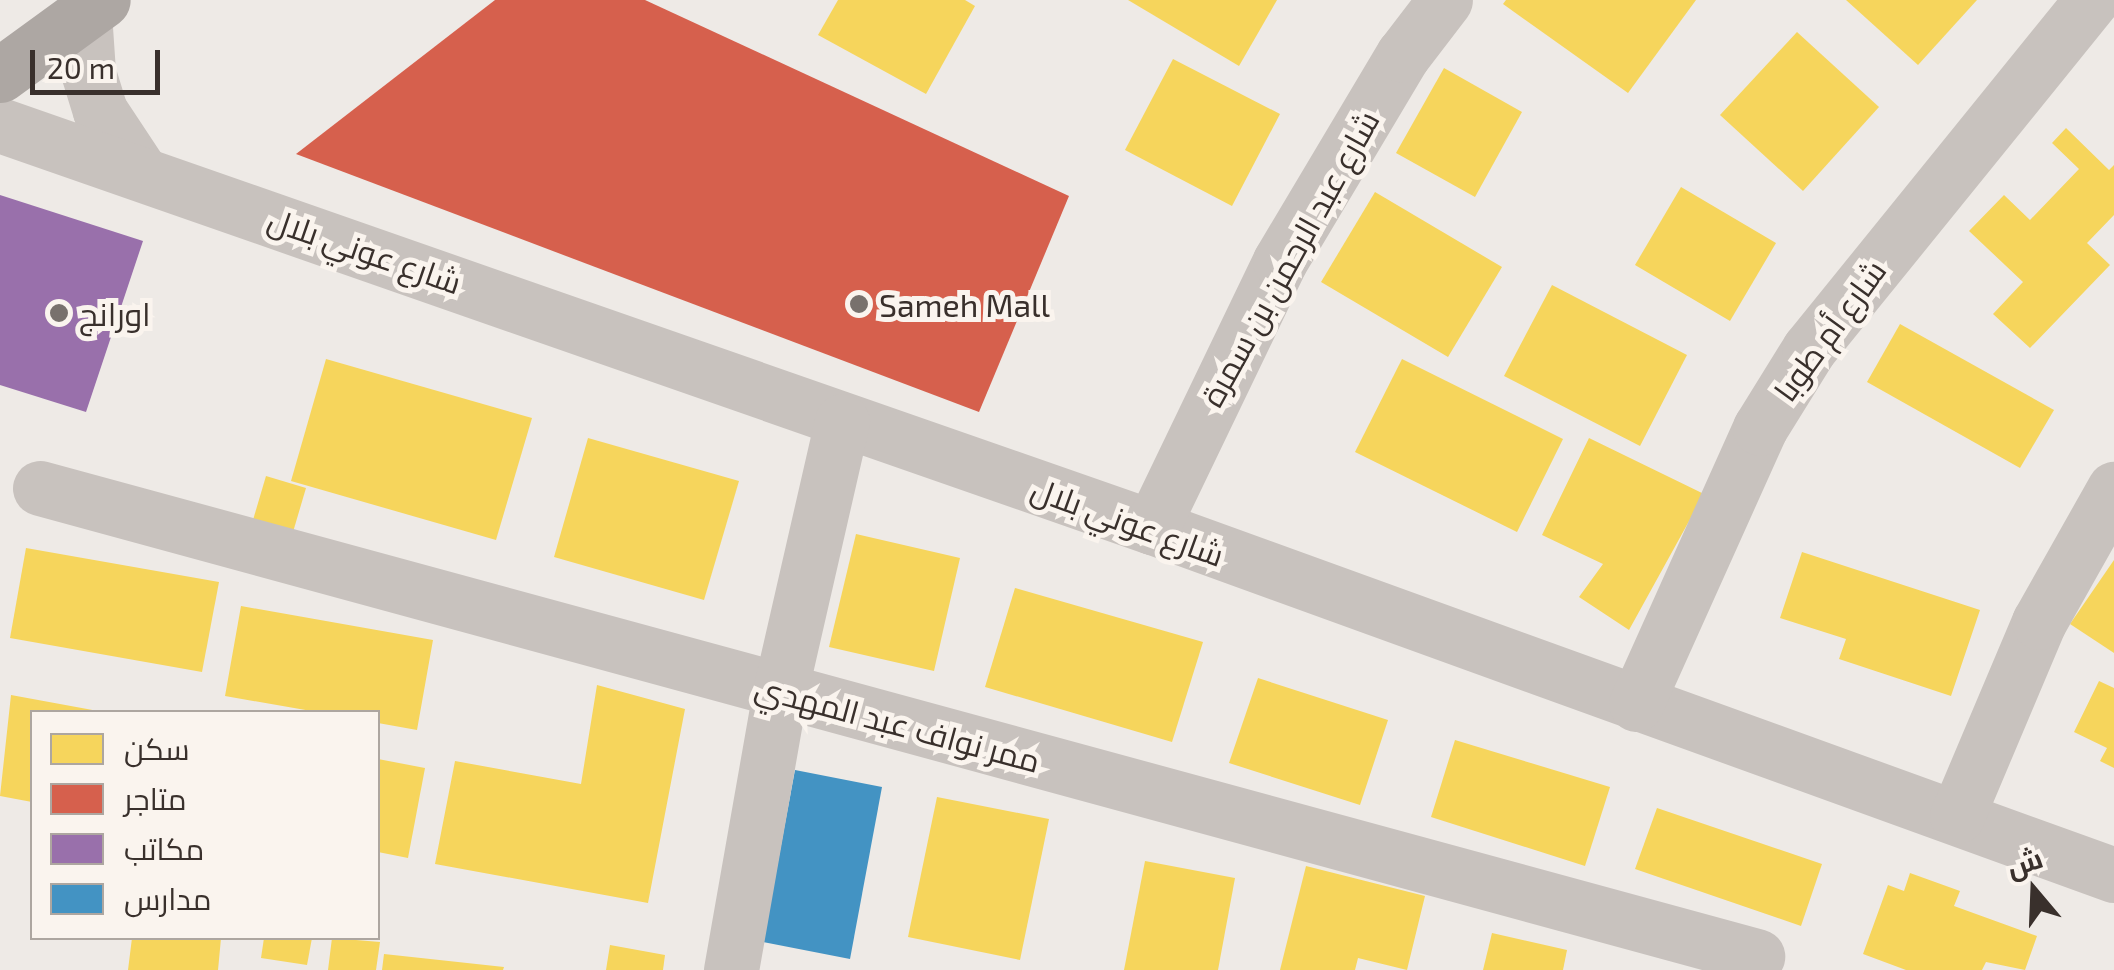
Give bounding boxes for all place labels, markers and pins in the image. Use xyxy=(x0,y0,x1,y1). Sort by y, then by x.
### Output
place label: Sameh Mall xyxy=(879,285,1050,323)
marker: Sameh Mall xyxy=(848,293,870,315)
place label: اورانج xyxy=(79,294,151,332)
marker: اورانج xyxy=(48,302,70,324)

